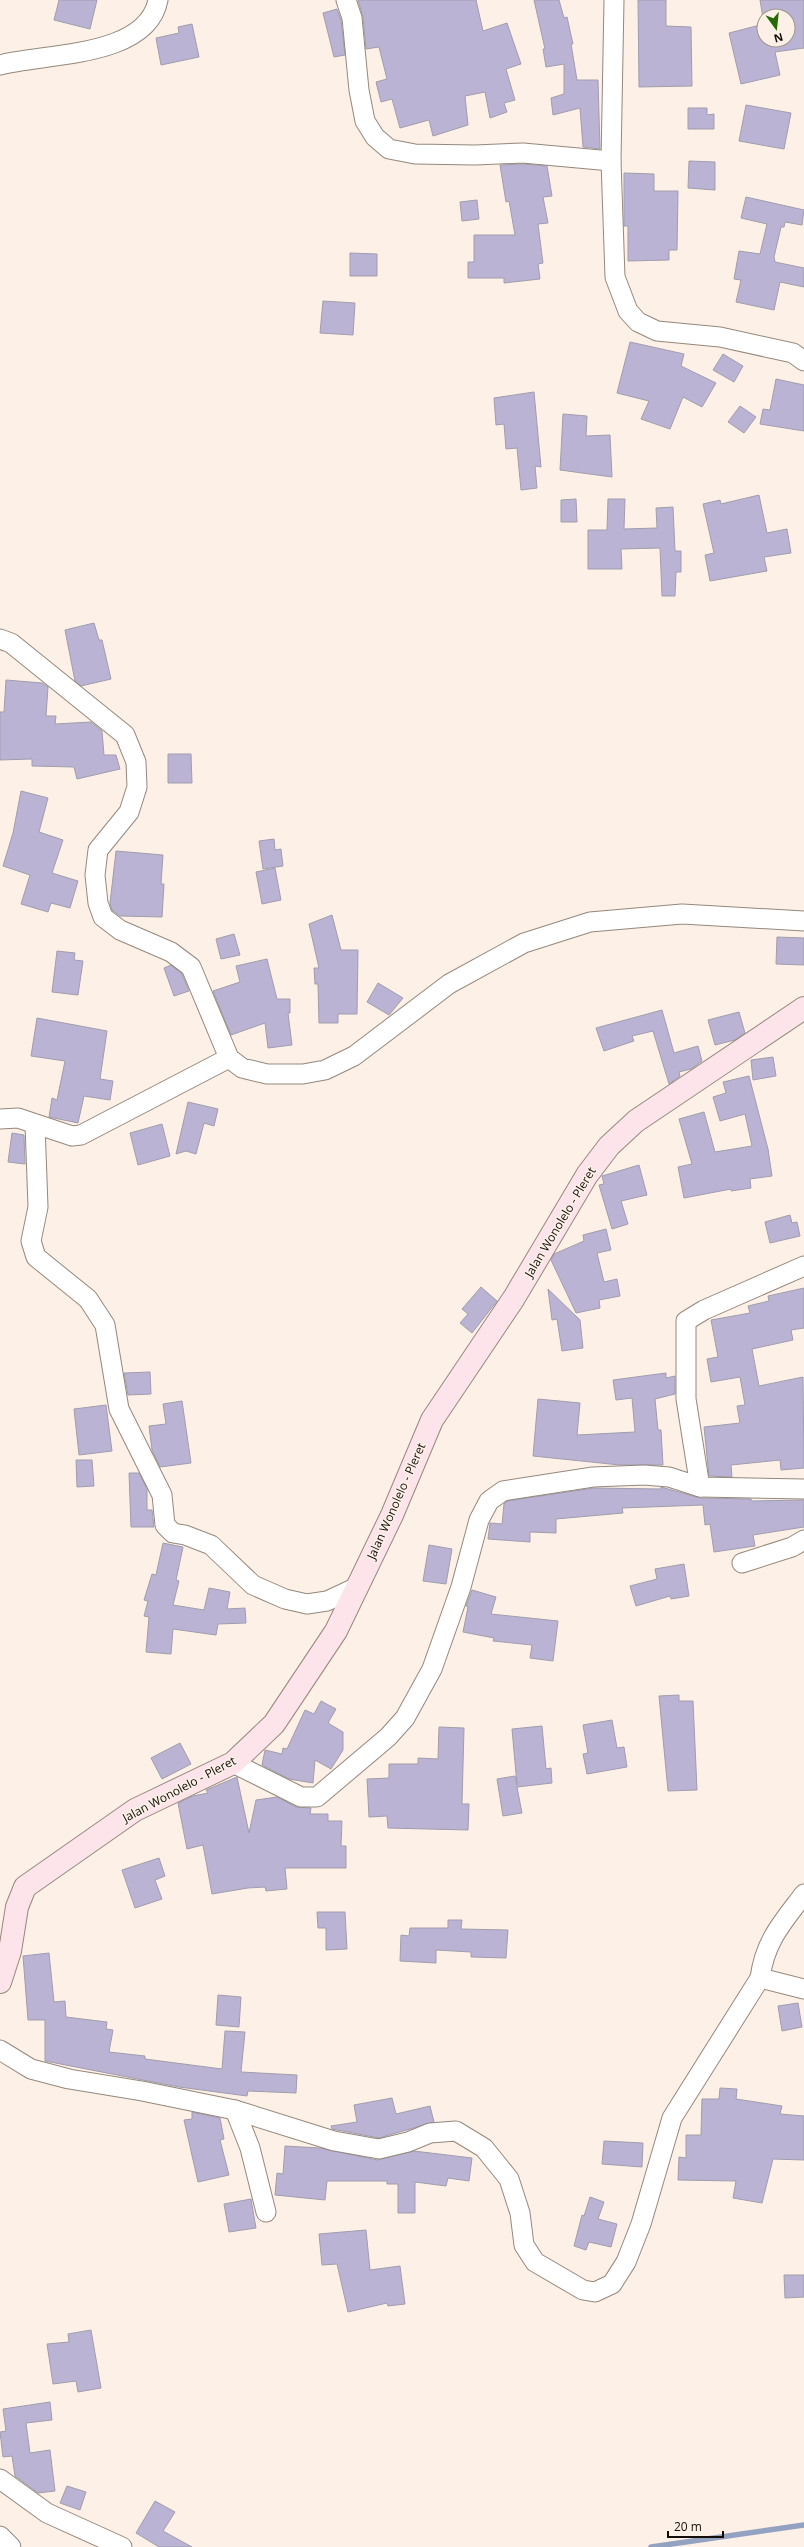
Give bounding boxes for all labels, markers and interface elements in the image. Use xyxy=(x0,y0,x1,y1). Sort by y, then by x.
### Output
north arrow xyxy=(756,8,796,48)
text: N xyxy=(772,30,785,47)
street label: Jalan Wonolelo - Pleret xyxy=(520,1164,600,1281)
street label: Jalan Wonolelo - Pleret xyxy=(362,1440,429,1563)
street label: Jalan Wonolelo - Pleret xyxy=(119,1752,239,1827)
scale bar xyxy=(668,2513,723,2539)
text: 20 m xyxy=(674,2518,702,2535)

